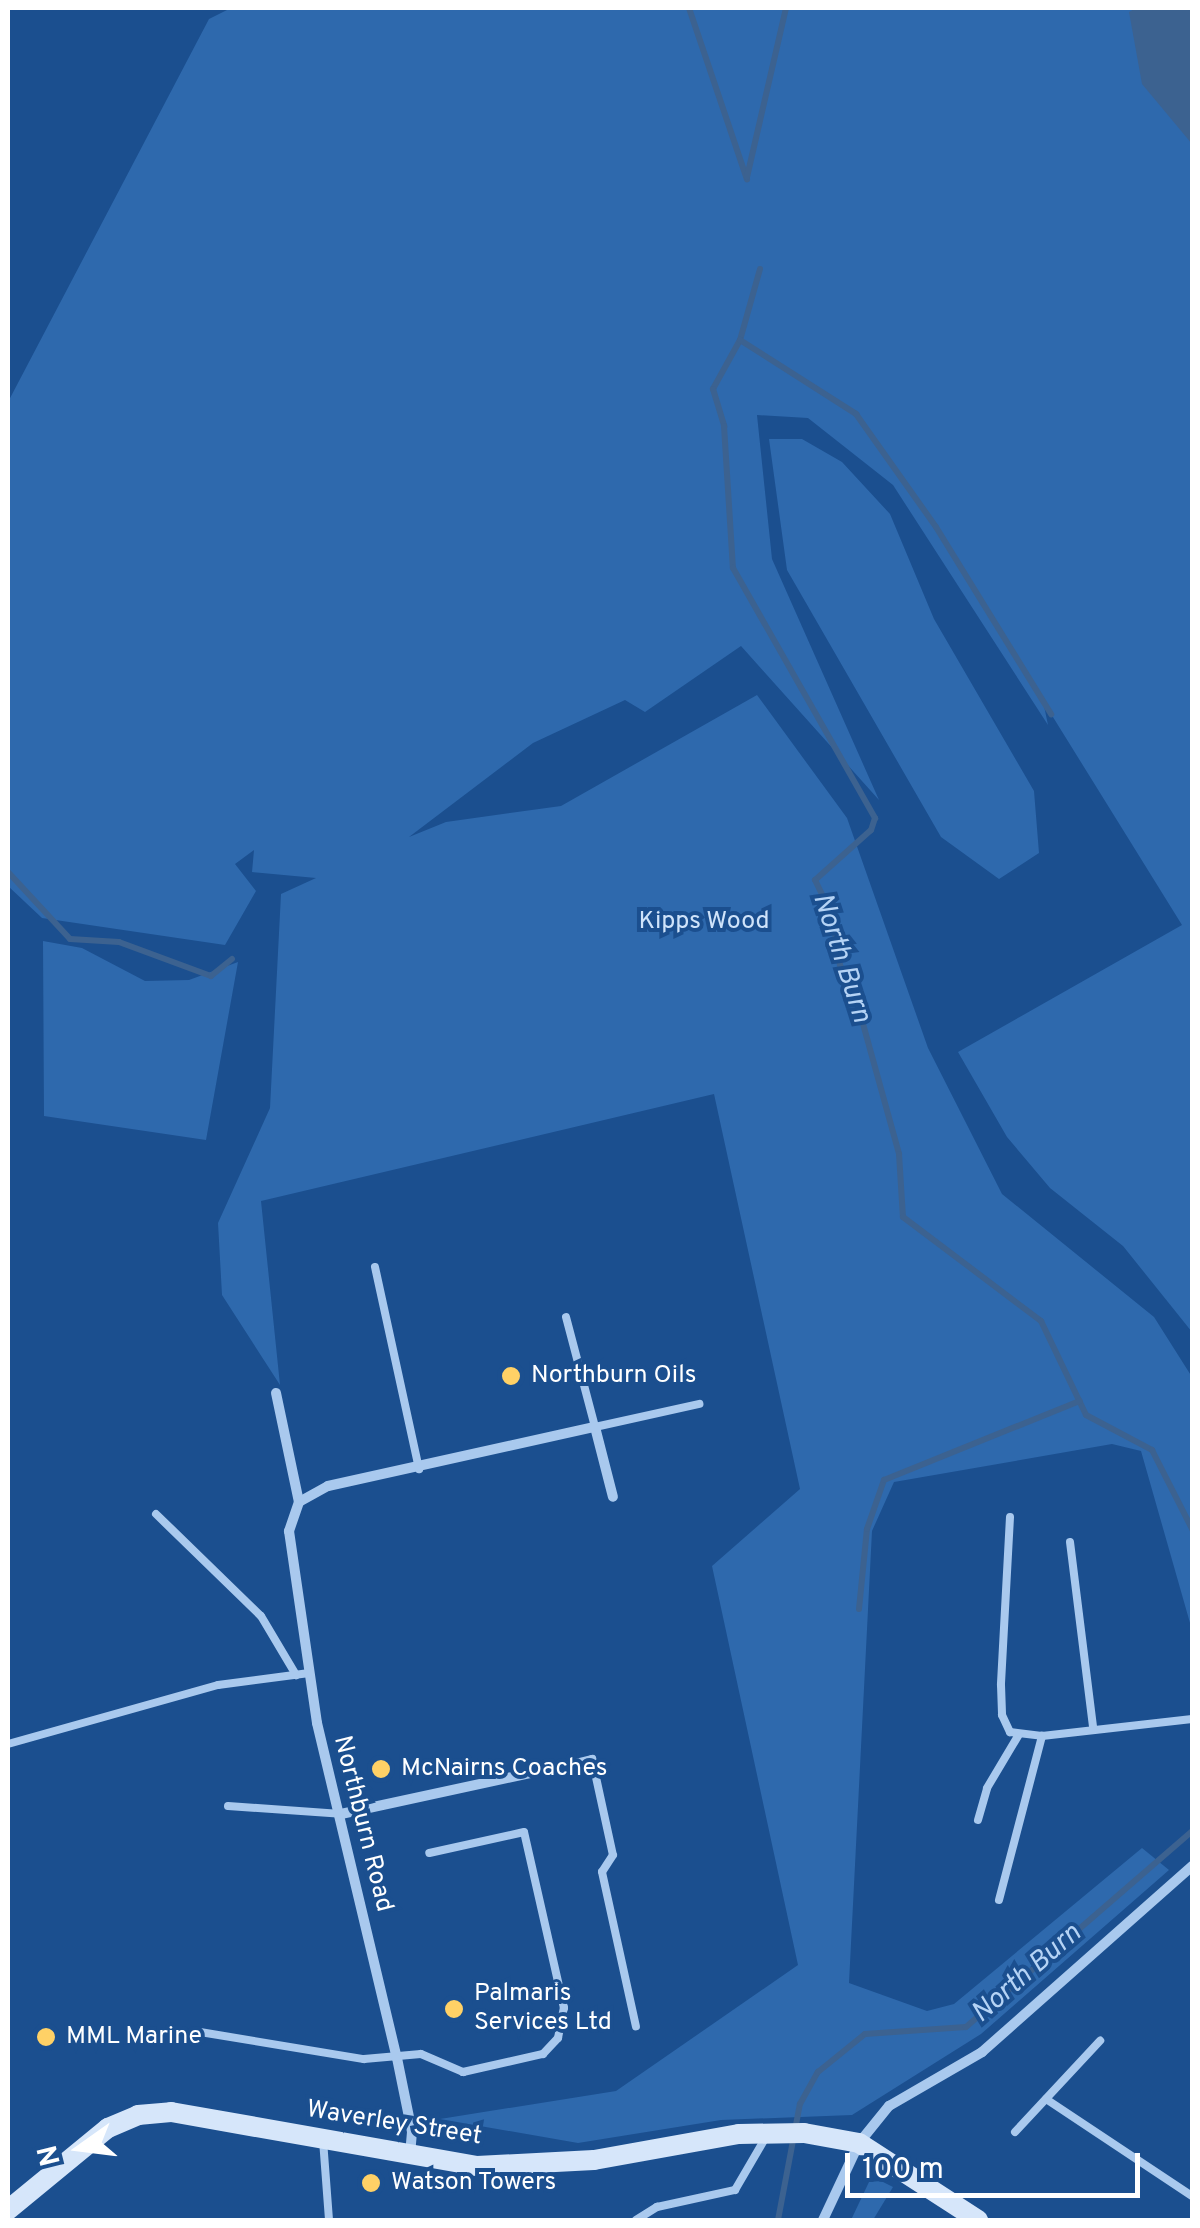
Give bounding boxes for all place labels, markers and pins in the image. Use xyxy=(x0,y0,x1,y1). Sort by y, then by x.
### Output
place label: Northburn Oils xyxy=(531,1361,696,1391)
marker: Northburn Oils xyxy=(500,1365,522,1387)
place label: McNairns Coaches xyxy=(401,1754,607,1784)
marker: McNairns Coaches xyxy=(370,1758,392,1780)
place label: Palmaris Services Ltd xyxy=(474,1980,612,2039)
marker: Palmaris Services Ltd xyxy=(443,1998,465,2020)
place label: MML Marine xyxy=(66,2022,203,2052)
marker: MML Marine xyxy=(35,2026,57,2048)
place label: Watson Towers xyxy=(391,2168,557,2198)
marker: Watson Towers xyxy=(360,2172,382,2194)

